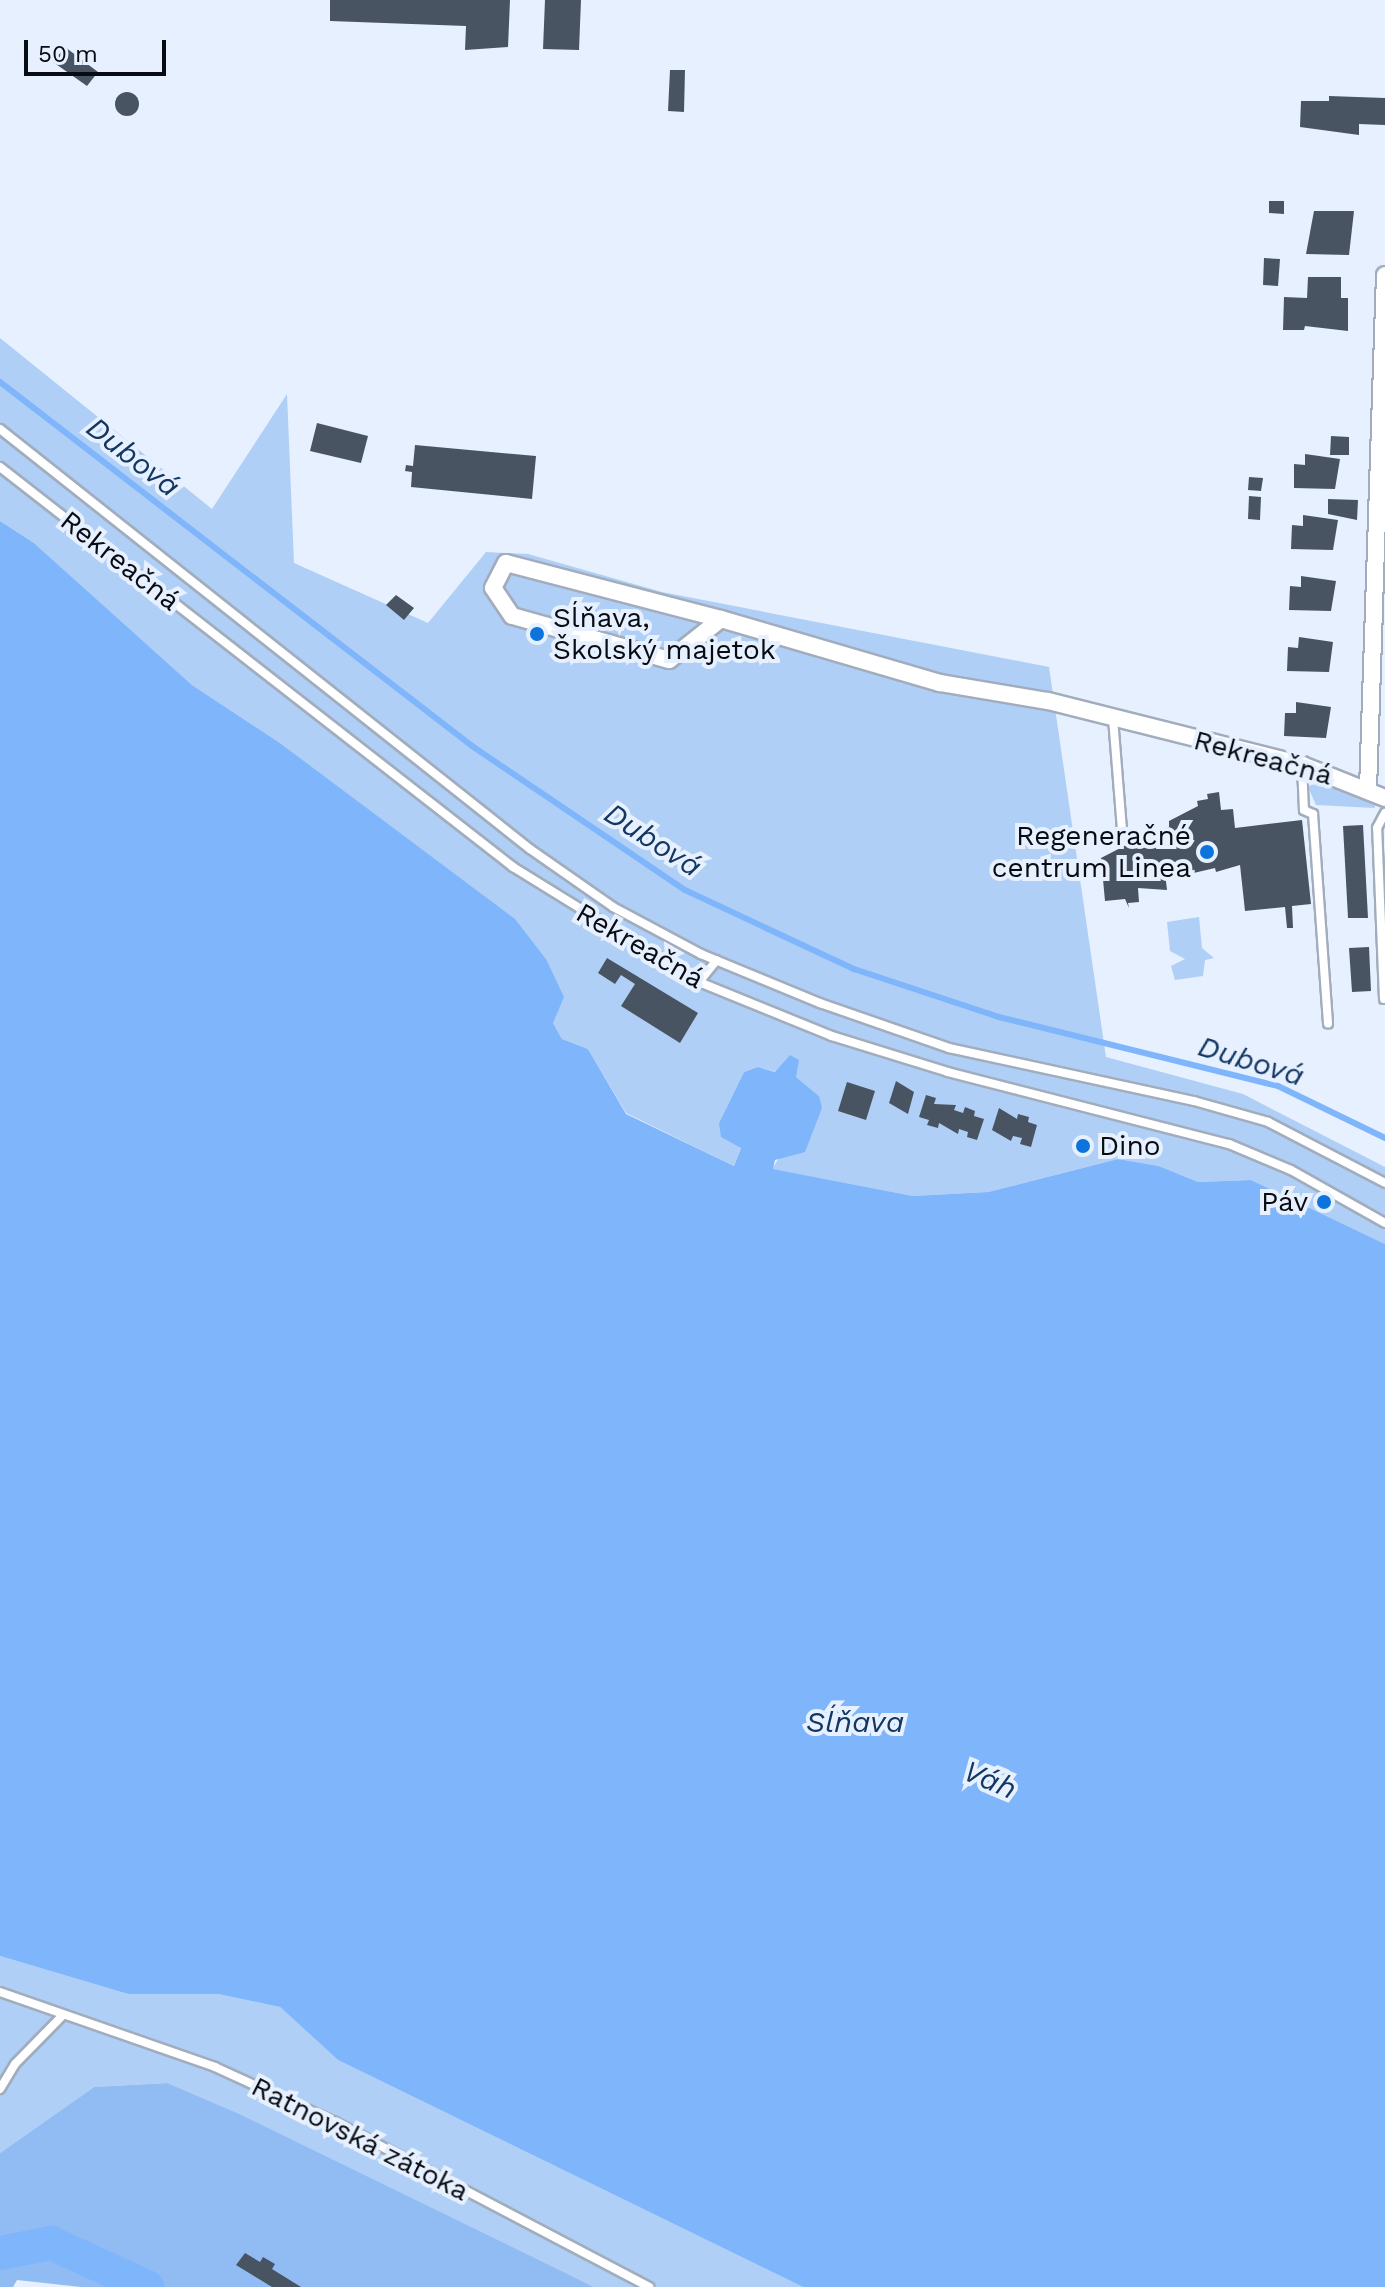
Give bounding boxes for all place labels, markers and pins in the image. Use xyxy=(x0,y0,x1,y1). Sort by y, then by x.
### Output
place label: Sĺňava, Školský majetok xyxy=(553,601,776,667)
marker: Sĺňava, Školský majetok xyxy=(528,625,546,643)
place label: Regeneračné centrum Linea xyxy=(992,819,1191,885)
marker: Regeneračné centrum Linea xyxy=(1198,843,1216,861)
place label: Dino xyxy=(1099,1129,1161,1163)
marker: Dino xyxy=(1074,1137,1092,1155)
place label: Páv xyxy=(1261,1185,1308,1219)
marker: Páv xyxy=(1315,1193,1333,1211)

